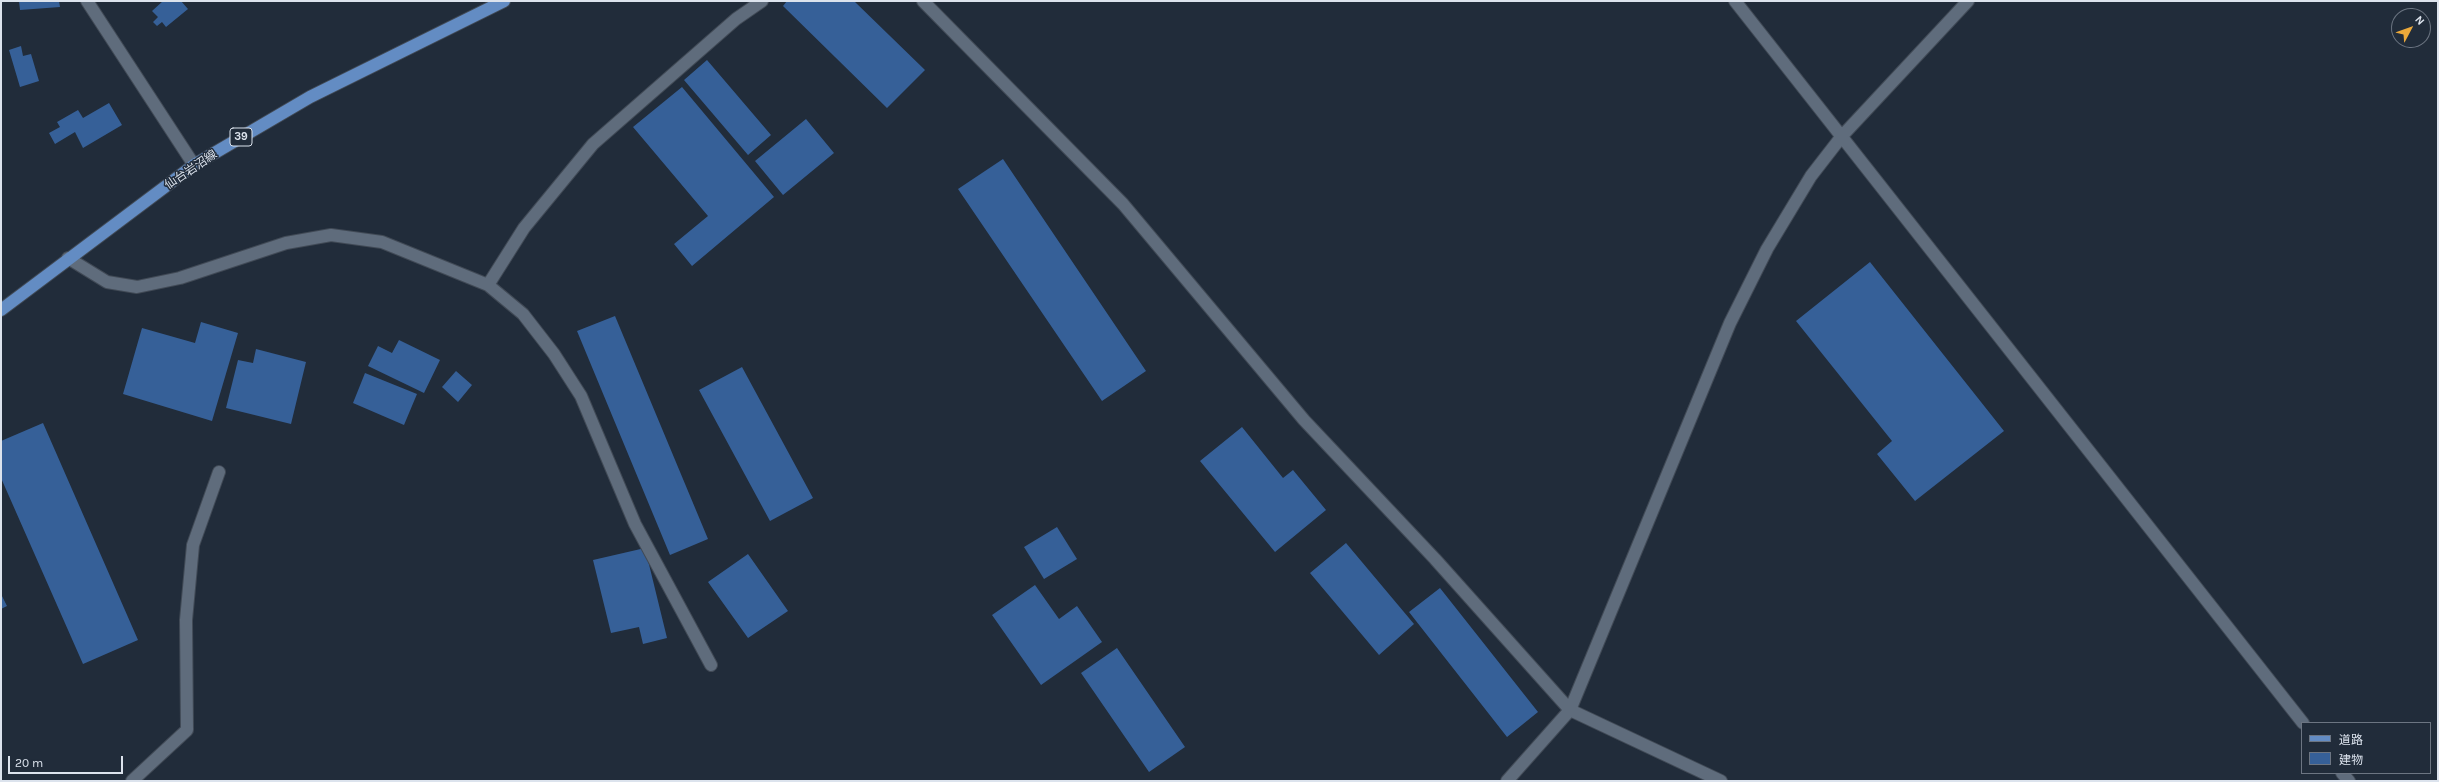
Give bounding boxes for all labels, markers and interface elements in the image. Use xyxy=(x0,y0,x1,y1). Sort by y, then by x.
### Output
north arrow xyxy=(2391,8,2431,48)
text: N xyxy=(2412,13,2427,28)
road number: 39 xyxy=(230,128,252,146)
street label: 仙台岩沼線 xyxy=(162,147,220,193)
legend xyxy=(2301,722,2431,774)
text: 道路 xyxy=(2339,733,2363,747)
scale bar xyxy=(10,748,125,774)
text: 建物 xyxy=(2339,753,2363,767)
text: 20 m xyxy=(15,756,43,770)

